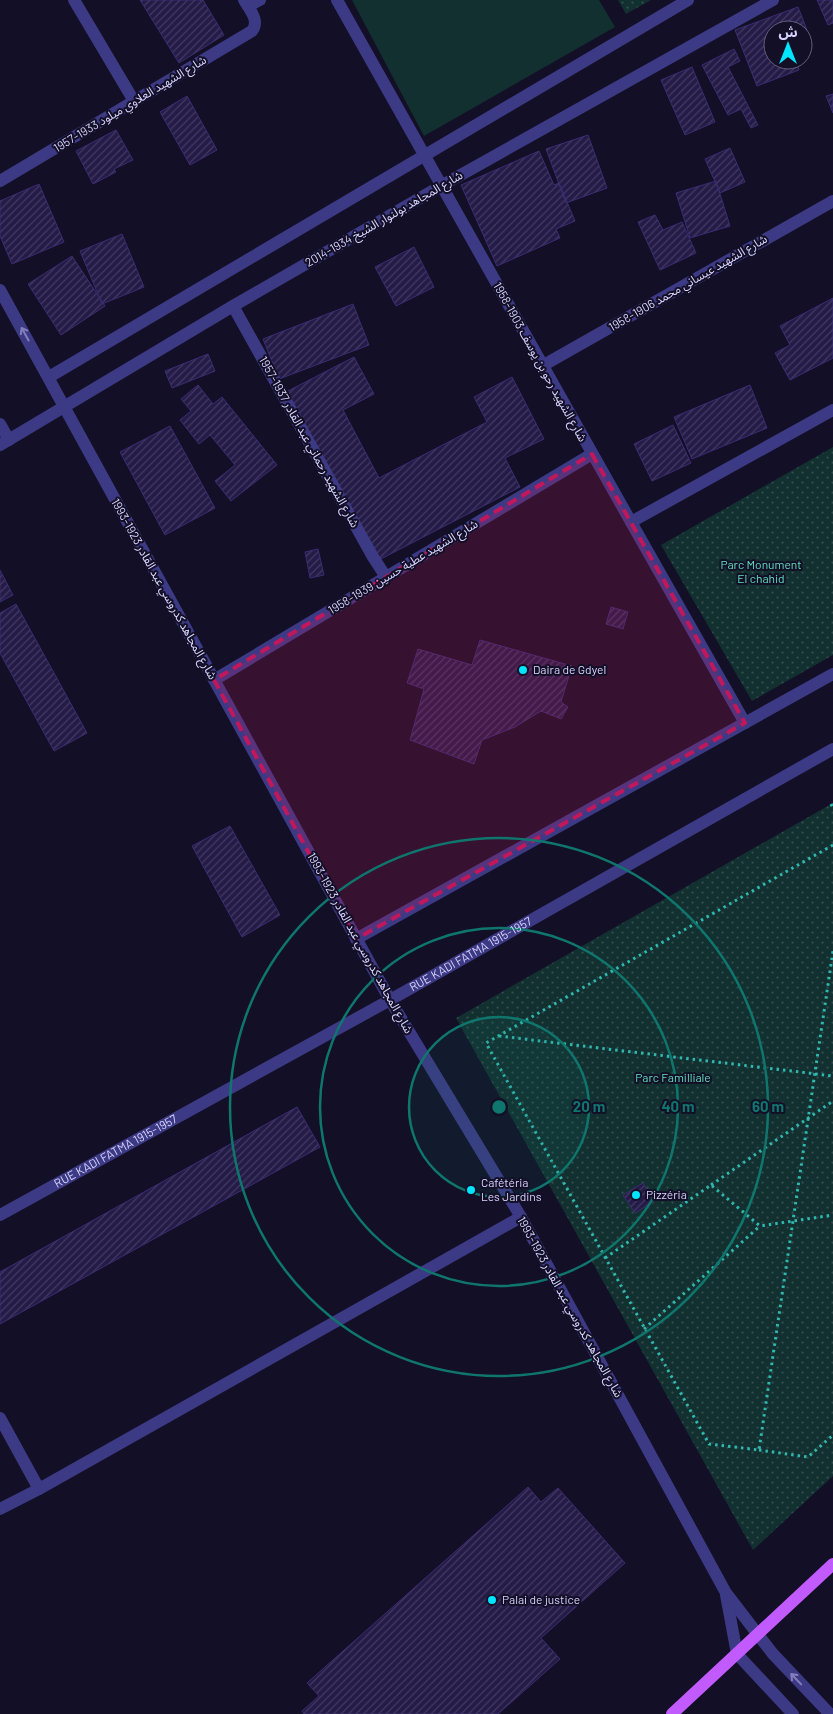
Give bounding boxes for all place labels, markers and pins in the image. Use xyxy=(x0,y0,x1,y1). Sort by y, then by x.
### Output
place label: Daira de Gdyel xyxy=(533,662,606,676)
marker: Daira de Gdyel xyxy=(517,664,529,676)
centre of rings xyxy=(490,1098,508,1116)
place label: Cafétéria Les Jardins xyxy=(481,1175,542,1203)
marker: Cafétéria Les Jardins xyxy=(465,1184,477,1196)
place label: Pizzéria xyxy=(646,1187,687,1201)
marker: Pizzéria xyxy=(630,1189,642,1201)
place label: Palai de justice xyxy=(502,1592,580,1606)
marker: Palai de justice xyxy=(486,1594,498,1606)

